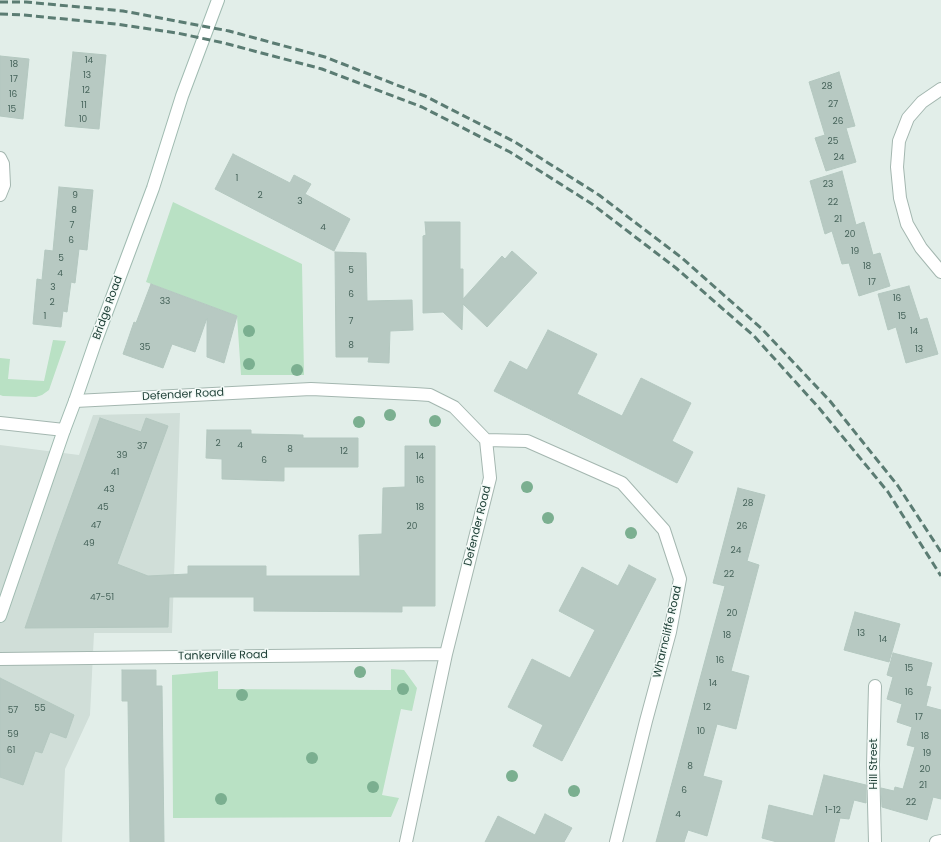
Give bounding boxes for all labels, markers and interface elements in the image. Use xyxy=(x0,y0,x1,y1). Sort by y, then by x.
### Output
house number: 14 xyxy=(85,56,93,66)
house number: 18 xyxy=(10,60,18,70)
house number: 13 xyxy=(83,71,91,81)
house number: 17 xyxy=(10,75,18,85)
house number: 28 xyxy=(822,82,832,92)
house number: 12 xyxy=(82,86,90,96)
house number: 16 xyxy=(9,90,17,100)
house number: 27 xyxy=(828,100,838,110)
house number: 11 xyxy=(81,101,87,111)
house number: 15 xyxy=(8,105,16,115)
house number: 10 xyxy=(79,115,87,125)
house number: 26 xyxy=(833,117,843,127)
house number: 25 xyxy=(828,137,838,147)
house number: 24 xyxy=(834,153,844,163)
house number: 1 xyxy=(236,174,238,184)
house number: 23 xyxy=(823,180,833,190)
house number: 9 xyxy=(72,191,78,201)
house number: 2 xyxy=(257,191,263,201)
house number: 3 xyxy=(297,197,303,207)
house number: 22 xyxy=(828,198,838,208)
house number: 8 xyxy=(71,206,77,216)
house number: 21 xyxy=(834,215,842,225)
house number: 7 xyxy=(70,221,74,231)
house number: 4 xyxy=(320,223,326,233)
house number: 20 xyxy=(845,230,855,240)
house number: 6 xyxy=(68,236,74,246)
house number: 19 xyxy=(851,247,859,257)
house number: 5 xyxy=(58,254,64,264)
house number: 18 xyxy=(863,262,871,272)
house number: 5 xyxy=(348,266,354,276)
house number: 4 xyxy=(57,269,63,279)
street label: Bridge Road xyxy=(90,274,126,342)
house number: 17 xyxy=(868,278,876,288)
house number: 3 xyxy=(50,283,56,293)
house number: 6 xyxy=(348,290,354,300)
house number: 16 xyxy=(893,294,901,304)
house number: 33 xyxy=(160,297,170,307)
house number: 2 xyxy=(49,298,55,308)
house number: 1 xyxy=(44,312,46,322)
house number: 15 xyxy=(898,312,906,322)
house number: 7 xyxy=(349,317,353,327)
house number: 14 xyxy=(910,327,918,337)
house number: 8 xyxy=(348,341,354,351)
house number: 35 xyxy=(140,343,150,353)
house number: 13 xyxy=(915,345,923,355)
street label: Defender Road xyxy=(142,386,224,404)
house number: 2 xyxy=(215,439,221,449)
house number: 4 xyxy=(237,441,243,451)
house number: 37 xyxy=(137,442,147,452)
house number: 8 xyxy=(287,445,293,455)
house number: 12 xyxy=(340,447,348,457)
house number: 39 xyxy=(117,451,127,461)
house number: 14 xyxy=(416,452,424,462)
house number: 6 xyxy=(261,456,267,466)
house number: 41 xyxy=(111,468,119,478)
house number: 16 xyxy=(416,476,424,486)
house number: 43 xyxy=(104,485,114,495)
street label: Defender Road xyxy=(462,485,494,567)
house number: 28 xyxy=(743,499,753,509)
house number: 45 xyxy=(97,503,109,513)
house number: 18 xyxy=(416,503,424,513)
house number: 47 xyxy=(91,521,101,531)
house number: 20 xyxy=(407,522,417,532)
house number: 26 xyxy=(737,522,747,532)
house number: 49 xyxy=(83,539,95,549)
house number: 24 xyxy=(731,546,741,556)
house number: 22 xyxy=(724,570,734,580)
street label: Wharncliffe Road xyxy=(651,585,685,679)
house number: 47-51 xyxy=(90,593,114,603)
house number: 20 xyxy=(727,609,737,619)
house number: 13 xyxy=(857,629,865,639)
house number: 18 xyxy=(723,631,731,641)
house number: 14 xyxy=(879,635,887,645)
street label: Tankerville Road xyxy=(178,649,268,663)
house number: 16 xyxy=(716,656,724,666)
house number: 15 xyxy=(905,664,913,674)
house number: 14 xyxy=(709,679,717,689)
house number: 16 xyxy=(905,688,913,698)
house number: 12 xyxy=(703,703,711,713)
house number: 55 xyxy=(34,704,46,714)
house number: 57 xyxy=(8,706,18,716)
house number: 17 xyxy=(915,713,923,723)
house number: 10 xyxy=(697,727,705,737)
house number: 59 xyxy=(7,730,19,740)
house number: 18 xyxy=(921,732,929,742)
street label: Hill Street xyxy=(867,739,881,789)
house number: 61 xyxy=(7,746,15,756)
house number: 19 xyxy=(923,749,931,759)
house number: 8 xyxy=(687,762,693,772)
house number: 20 xyxy=(920,765,930,775)
house number: 21 xyxy=(919,781,927,791)
house number: 6 xyxy=(681,786,687,796)
house number: 22 xyxy=(906,798,916,808)
house number: 1-12 xyxy=(825,806,841,816)
house number: 4 xyxy=(675,810,681,820)

